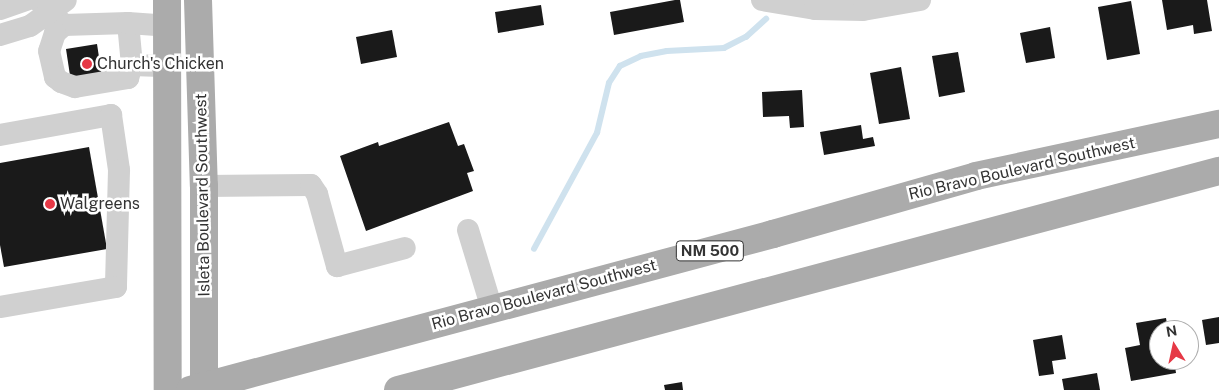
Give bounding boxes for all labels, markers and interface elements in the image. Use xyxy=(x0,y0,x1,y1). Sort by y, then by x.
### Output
place label: Church's Chicken xyxy=(97,54,224,74)
marker: Church's Chicken xyxy=(81,58,93,70)
street label: Isleta Boulevard Southwest xyxy=(192,93,214,297)
street label: Rio Bravo Boulevard Southwest xyxy=(907,134,1137,204)
place label: Walgreens xyxy=(60,194,140,214)
marker: Walgreens xyxy=(44,198,56,210)
road number: NM 500 xyxy=(675,238,745,264)
street label: Rio Bravo Boulevard Southwest xyxy=(429,256,659,334)
north arrow xyxy=(1149,320,1199,370)
text: N xyxy=(1165,322,1178,340)

